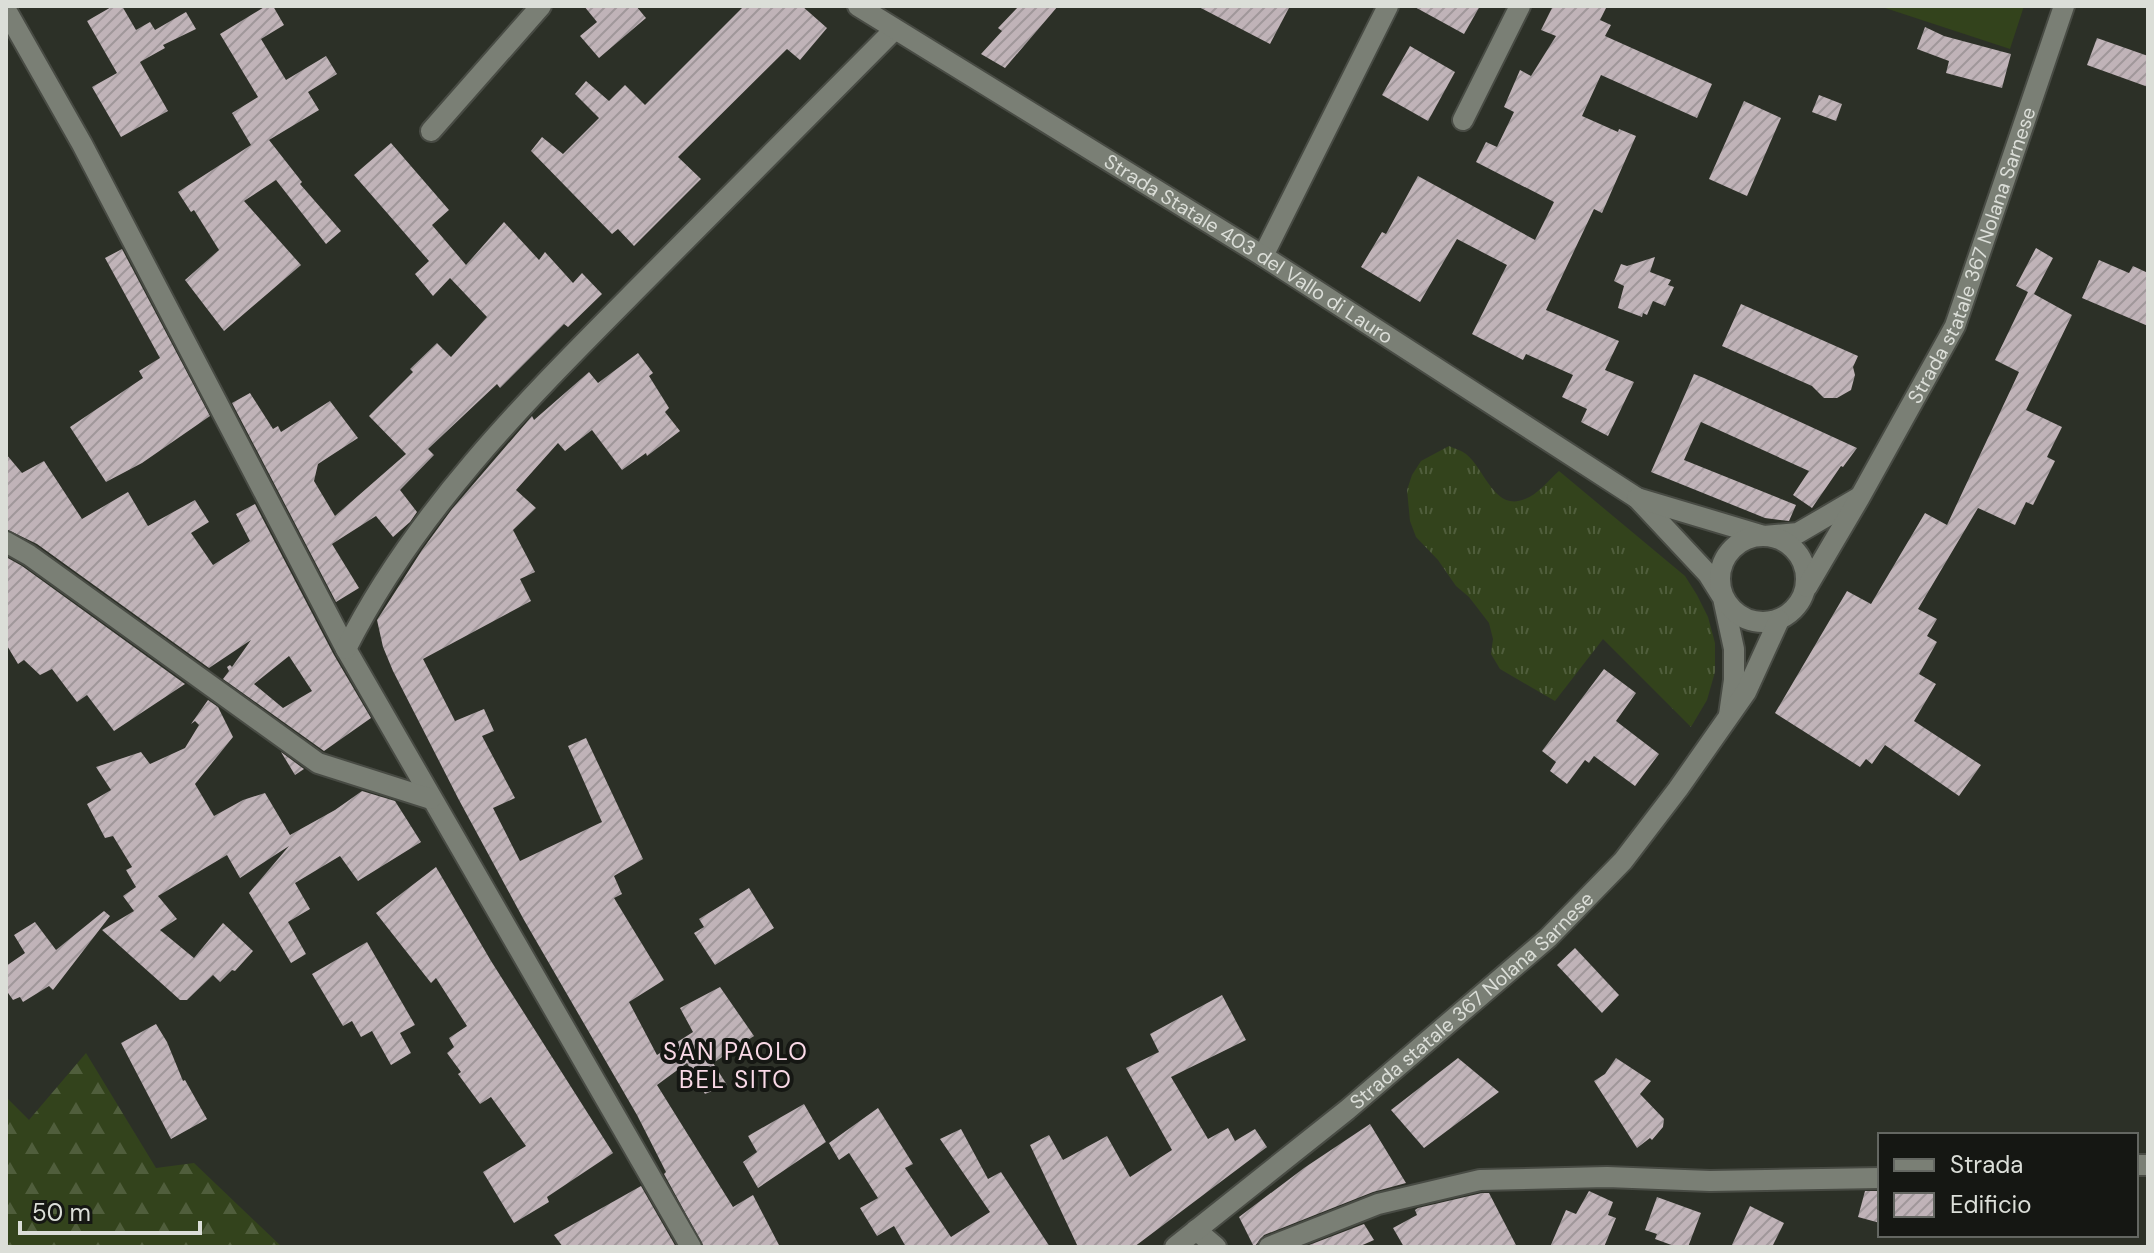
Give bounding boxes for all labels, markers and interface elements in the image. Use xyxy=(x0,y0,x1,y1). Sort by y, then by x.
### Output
street label: Strada statale 367 Nolana Sarnese xyxy=(1902,104,2042,408)
street label: Strada Statale 403 del Vallo di Lauro xyxy=(1099,148,1398,350)
street label: Strada statale 367 Nolana Sarnese xyxy=(1344,886,1599,1115)
district label: SAN PAOLO BEL SITO xyxy=(663,1036,809,1095)
legend xyxy=(1878,1133,2138,1237)
text: Strada xyxy=(1950,1149,2023,1180)
scale bar xyxy=(20,1185,200,1235)
text: Edificio xyxy=(1950,1189,2032,1220)
text: 50 m xyxy=(32,1197,91,1228)

